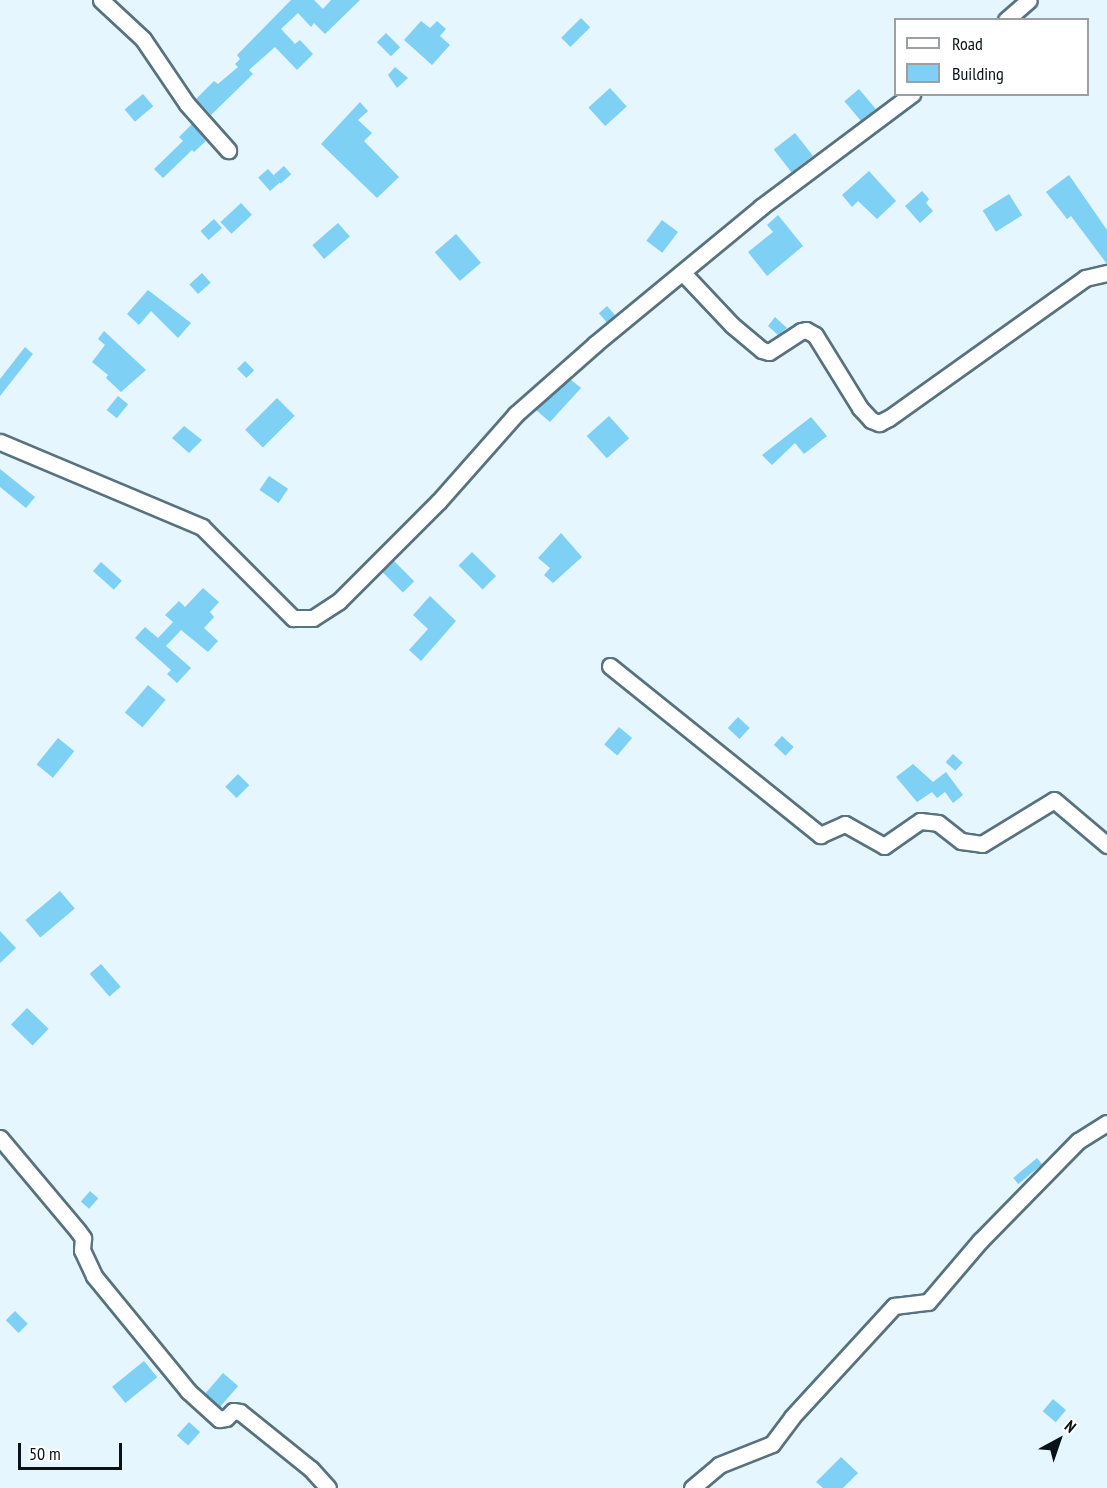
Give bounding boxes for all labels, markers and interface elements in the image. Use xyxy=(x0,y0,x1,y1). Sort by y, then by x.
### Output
legend xyxy=(894,18,1089,96)
text: Road xyxy=(952,32,983,55)
text: Building xyxy=(952,62,1004,85)
north arrow xyxy=(1029,1410,1089,1470)
text: N xyxy=(1061,1416,1080,1437)
scale bar xyxy=(21,1431,124,1469)
text: 50 m xyxy=(29,1442,61,1465)

